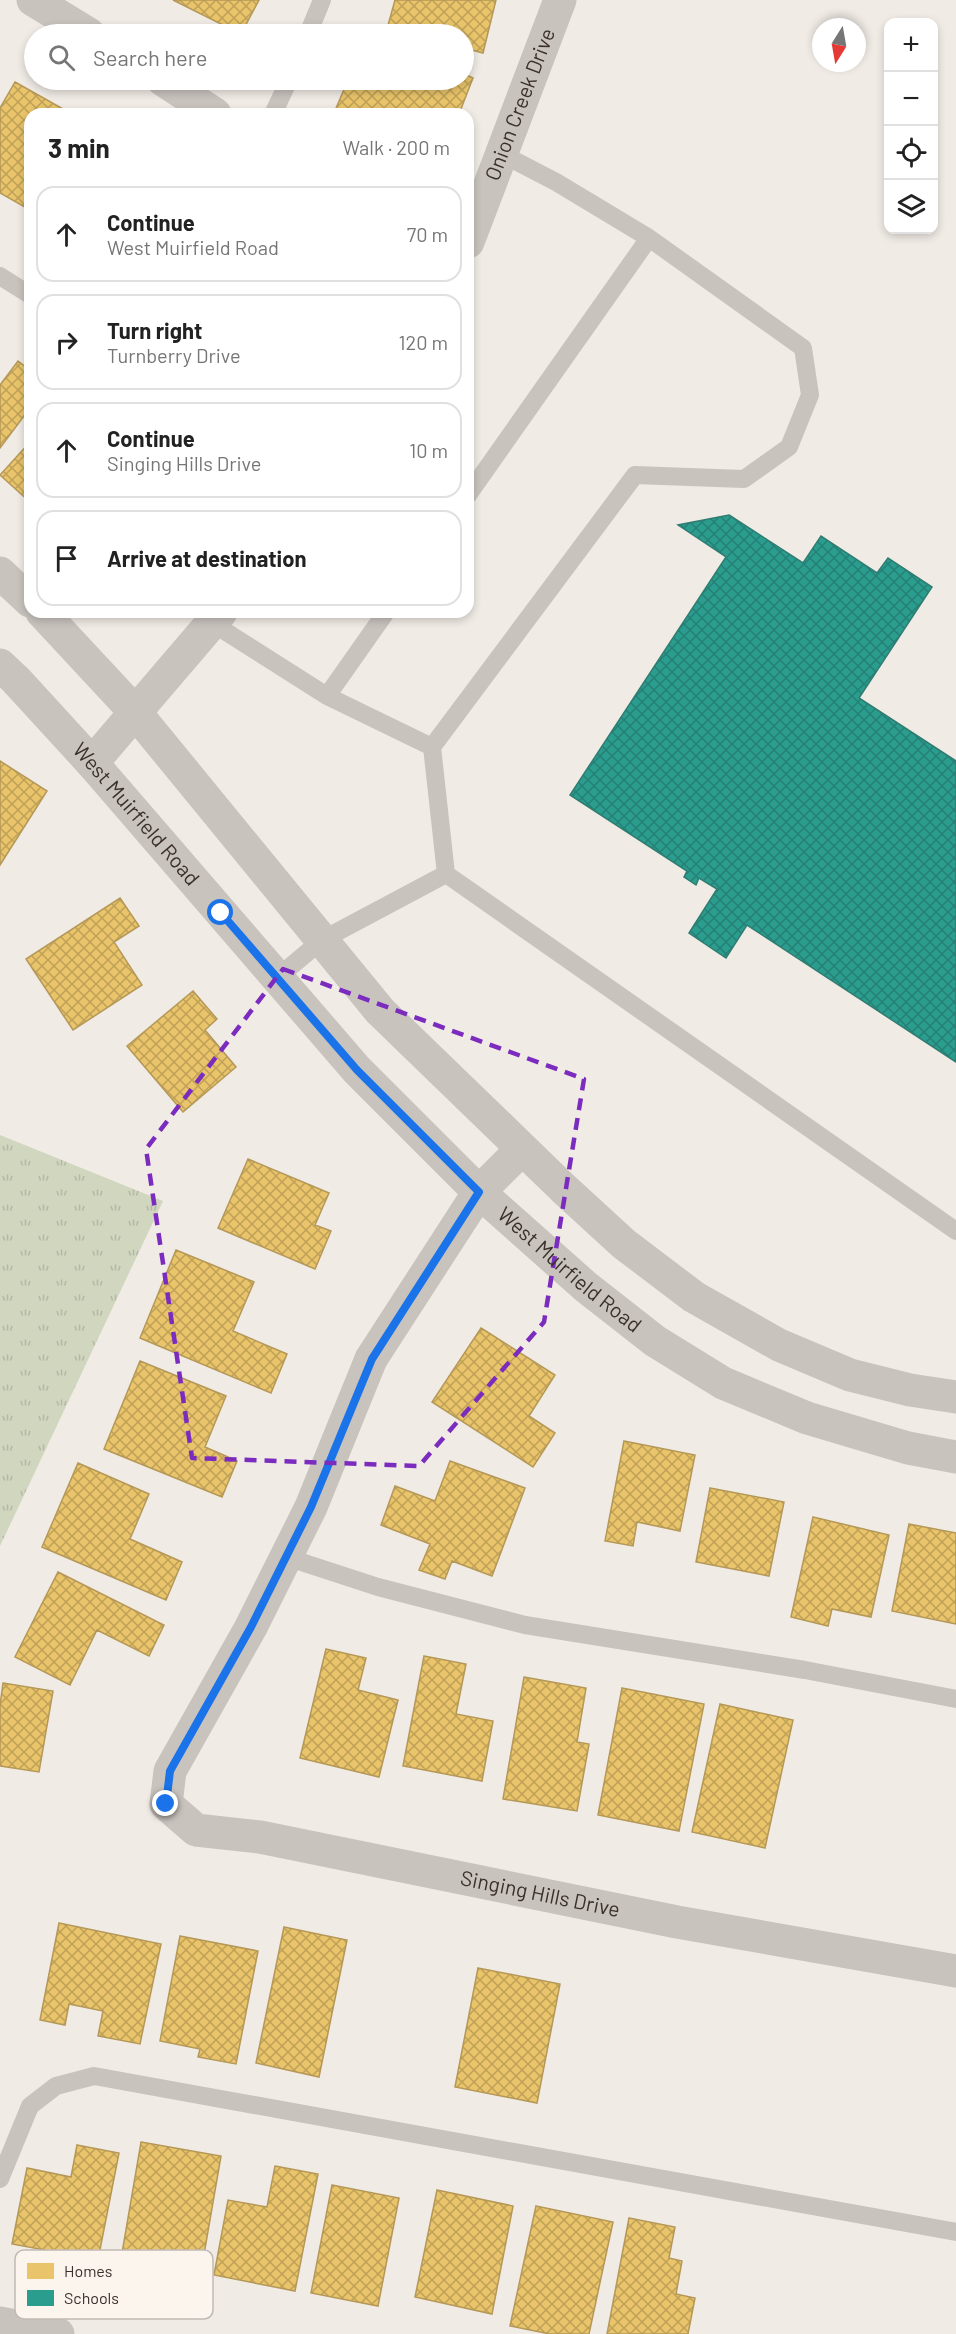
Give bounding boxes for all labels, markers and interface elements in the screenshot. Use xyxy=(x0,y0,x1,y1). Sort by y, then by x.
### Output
north arrow xyxy=(812,18,866,72)
map controls xyxy=(884,18,938,234)
button: + xyxy=(884,18,938,72)
search box xyxy=(24,24,474,90)
street label: Onion Creek Drive xyxy=(479,24,559,184)
icon: search xyxy=(45,41,78,74)
text: Search here xyxy=(93,44,207,70)
button: − xyxy=(884,72,938,126)
button: locate xyxy=(884,126,938,180)
text: 3 min xyxy=(48,132,110,163)
text: Walk · 200 m xyxy=(342,135,450,159)
button: layers xyxy=(884,180,938,234)
text: Continue xyxy=(107,209,195,235)
icon: ahead xyxy=(50,218,83,251)
text: 70 m xyxy=(407,222,448,246)
text: West Muirfield Road xyxy=(107,235,279,259)
text: Turn right xyxy=(107,317,202,343)
icon: right xyxy=(50,326,83,359)
text: 120 m xyxy=(398,330,448,354)
text: Turnberry Drive xyxy=(107,343,241,367)
text: Continue xyxy=(107,425,195,451)
icon: ahead xyxy=(50,434,83,467)
text: 10 m xyxy=(409,438,448,462)
text: Singing Hills Drive xyxy=(107,451,261,475)
icon: arrive xyxy=(50,542,83,575)
text: Arrive at destination xyxy=(107,545,306,571)
street label: West Muirfield Road xyxy=(68,737,206,890)
route start xyxy=(207,899,233,925)
street label: West Muirfield Road xyxy=(493,1201,647,1337)
route end xyxy=(152,1790,178,1816)
street label: Singing Hills Drive xyxy=(458,1864,622,1921)
legend xyxy=(15,2250,213,2319)
text: Homes xyxy=(64,2261,112,2280)
text: Schools xyxy=(64,2288,119,2307)

